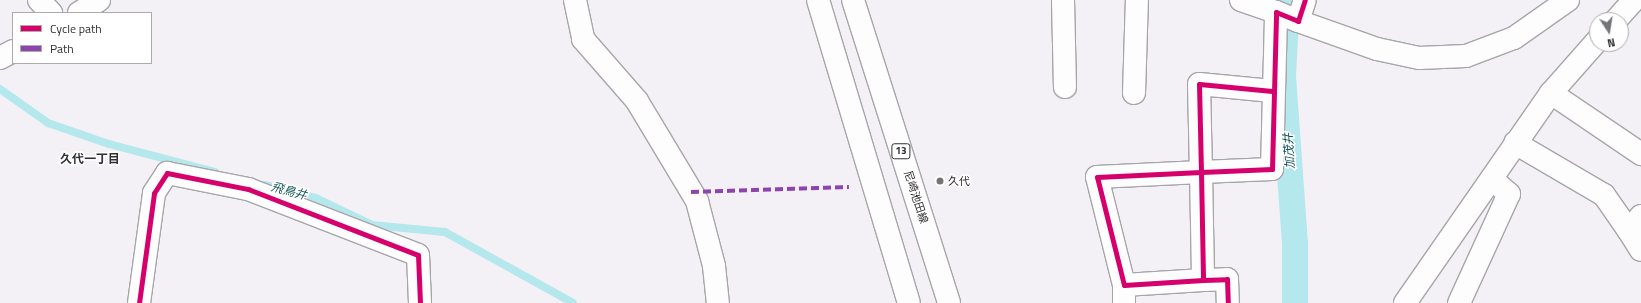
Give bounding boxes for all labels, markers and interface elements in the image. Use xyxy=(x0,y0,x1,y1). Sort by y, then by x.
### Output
legend xyxy=(12,12,152,64)
north arrow xyxy=(1589,12,1629,52)
text: Cycle path xyxy=(50,19,102,38)
text: N xyxy=(1606,34,1617,51)
text: Path xyxy=(50,39,74,58)
water label: 加茂井 xyxy=(1281,133,1297,169)
road number: 13 xyxy=(891,143,911,159)
district label: 久代一丁目 xyxy=(60,152,120,166)
street label: 尼崎池田線 xyxy=(901,169,931,225)
place label: 久代 xyxy=(948,174,970,188)
marker: 久代 xyxy=(935,176,945,186)
water label: 飛鳥井 xyxy=(270,179,308,203)

